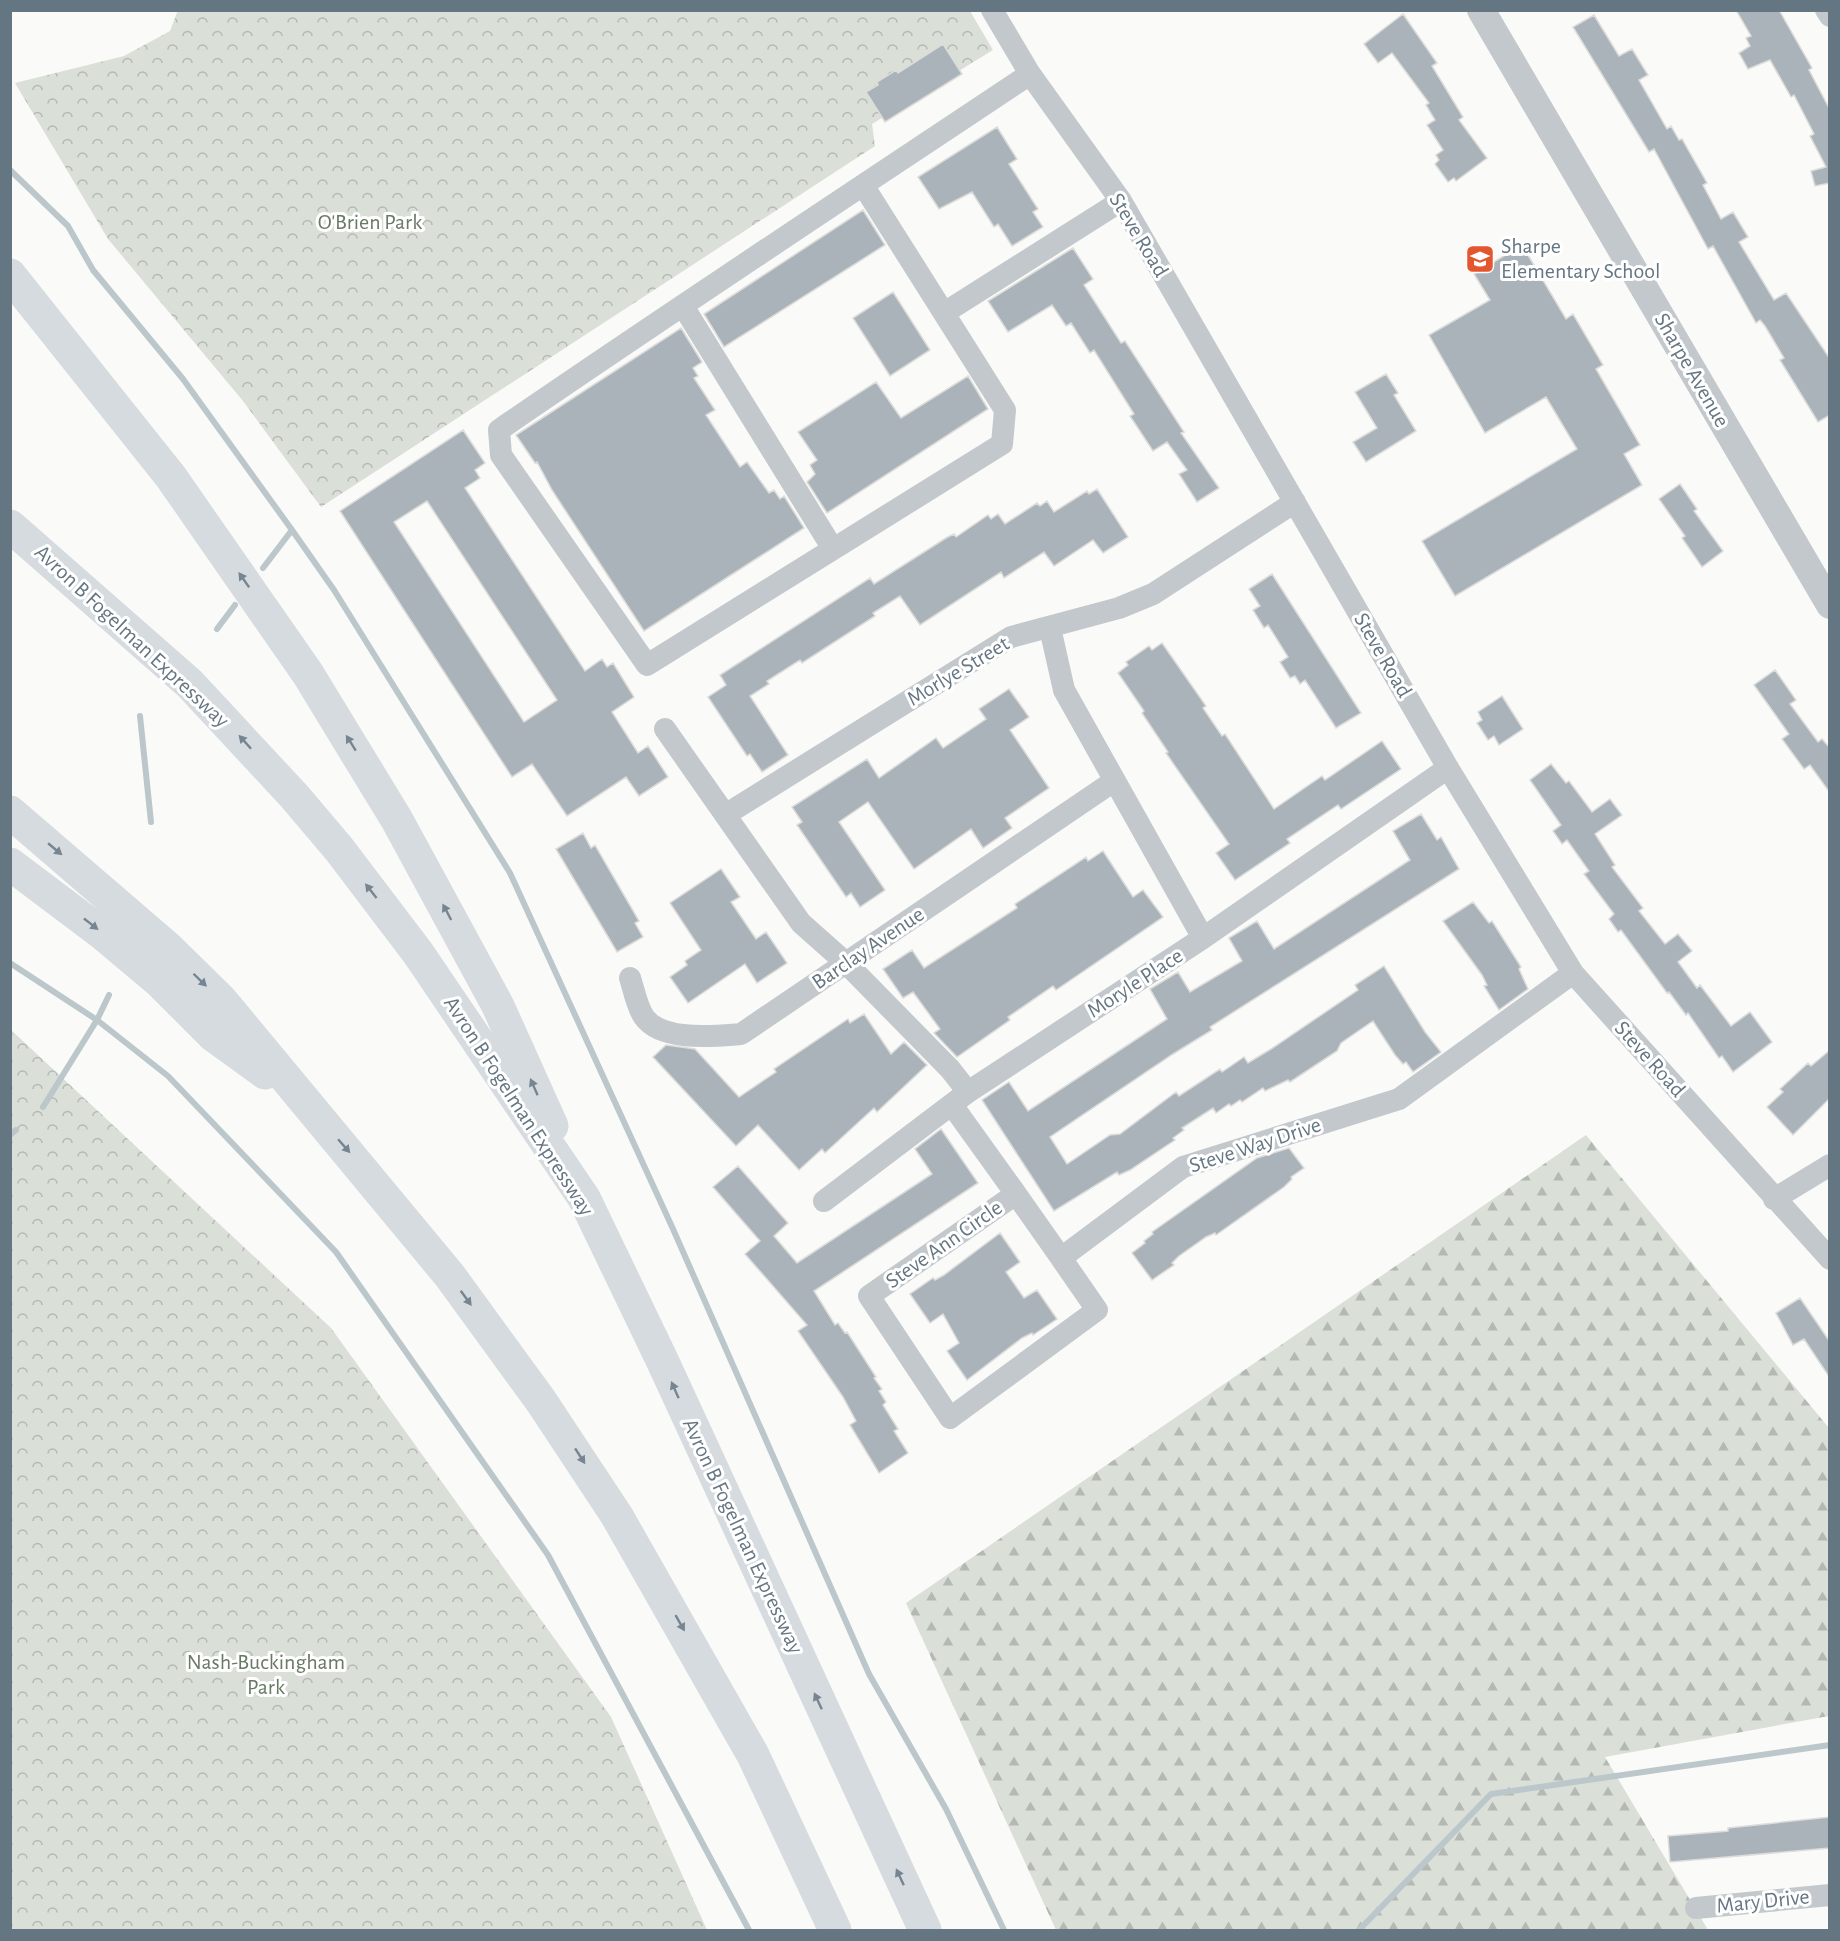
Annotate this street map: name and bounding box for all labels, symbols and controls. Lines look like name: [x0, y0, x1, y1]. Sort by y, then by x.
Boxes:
street label: Steve Road: [1105, 189, 1173, 281]
park label: O'Brien Park: [318, 211, 422, 233]
place label: Sharpe Elementary School: [1501, 235, 1661, 282]
school or university icon: Sharpe Elementary School: [1464, 243, 1496, 275]
street label: Sharpe Avenue: [1651, 309, 1733, 431]
street label: Avron B Fogelman Expressway: [31, 540, 234, 732]
one-way arrow: [238, 572, 250, 588]
street label: Steve Road: [1350, 609, 1416, 701]
street label: Morlye Street: [903, 632, 1013, 710]
one-way arrow: [239, 735, 252, 750]
one-way arrow: [345, 735, 356, 751]
one-way arrow: [47, 843, 63, 856]
one-way arrow: [366, 883, 378, 898]
street label: Barclay Avenue: [808, 903, 928, 993]
one-way arrow: [442, 904, 452, 921]
one-way arrow: [83, 917, 99, 930]
street label: Moryle Place: [1083, 944, 1187, 1022]
one-way arrow: [193, 972, 207, 986]
street label: Avron B Fogelman Expressway: [440, 992, 598, 1220]
street label: Steve Road: [1610, 1017, 1690, 1101]
one-way arrow: [529, 1078, 538, 1096]
street label: Steve Way Drive: [1186, 1113, 1324, 1177]
one-way arrow: [337, 1138, 350, 1153]
street label: Steve Ann Circle: [882, 1196, 1006, 1292]
one-way arrow: [460, 1290, 472, 1306]
one-way arrow: [671, 1381, 680, 1398]
street label: Avron B Fogelman Expressway: [679, 1415, 807, 1657]
one-way arrow: [574, 1448, 585, 1465]
one-way arrow: [675, 1615, 686, 1631]
park label: Nash-Buckingham Park: [187, 1651, 345, 1698]
one-way arrow: [813, 1691, 823, 1709]
one-way arrow: [896, 1869, 905, 1886]
street label: Mary Drive: [1715, 1885, 1811, 1917]

